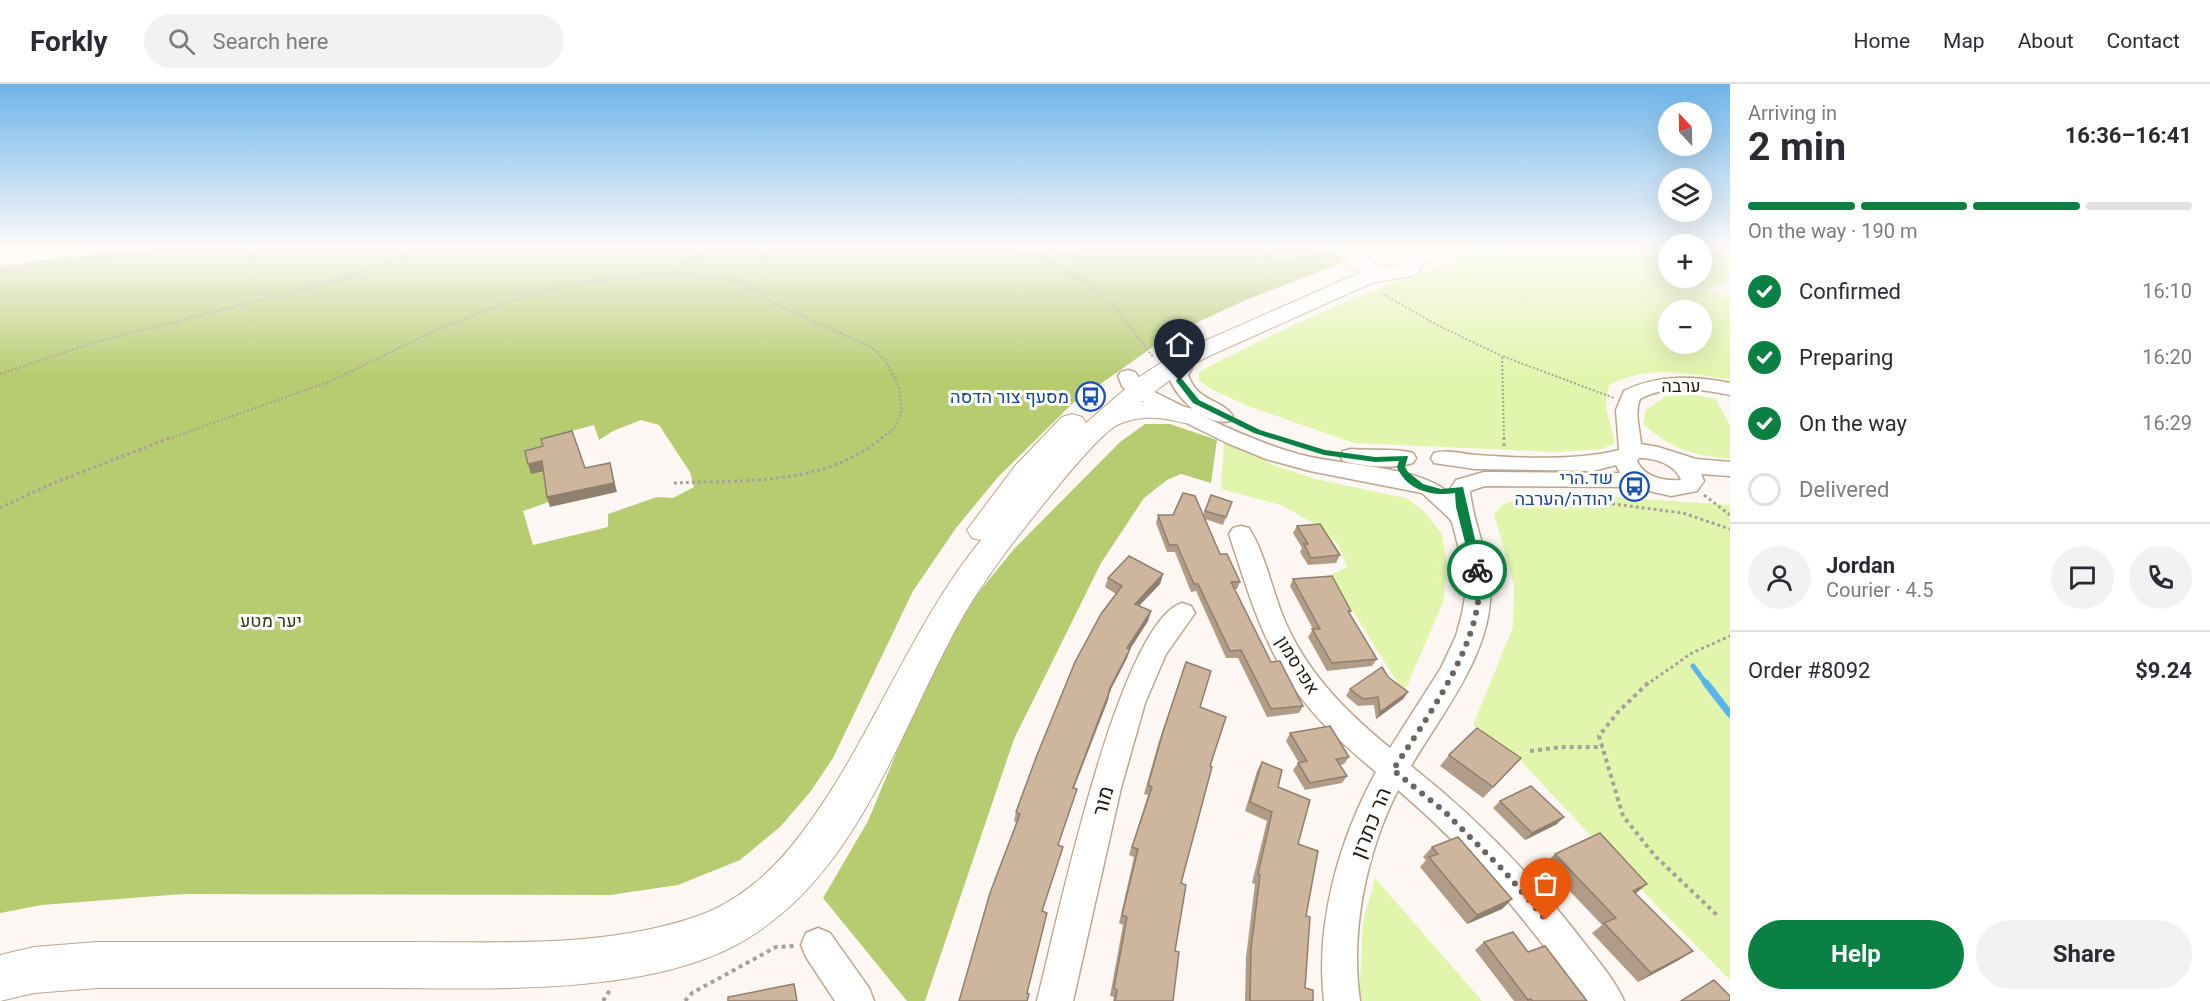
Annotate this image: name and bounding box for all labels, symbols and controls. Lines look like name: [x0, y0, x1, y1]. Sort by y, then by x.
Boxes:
search box: [144, 14, 564, 68]
text: Forkly: [30, 25, 108, 58]
icon: search: [165, 25, 198, 58]
text: Search here: [213, 29, 328, 54]
text: Home: [1854, 29, 1910, 53]
text: Map: [1943, 29, 1985, 53]
text: About: [2018, 29, 2074, 53]
text: Contact: [2107, 29, 2180, 53]
text: Arriving in: [1748, 101, 1837, 125]
north arrow: [1658, 102, 1712, 156]
map controls: [1658, 102, 1712, 354]
text: 16:36–16:41: [2065, 123, 2192, 148]
text: 2 min: [1748, 124, 1846, 170]
button: layers: [1658, 168, 1712, 222]
text: On the way · 190 m: [1748, 219, 1917, 243]
button: +: [1658, 234, 1712, 288]
icon: check: [1748, 275, 1781, 308]
text: Confirmed: [1799, 279, 1901, 304]
text: 16:10: [2142, 279, 2192, 303]
button: −: [1658, 300, 1712, 354]
pin: [1154, 319, 1205, 381]
icon: home: [1163, 328, 1196, 361]
icon: check: [1748, 341, 1781, 374]
text: Preparing: [1799, 345, 1893, 370]
text: 16:20: [2142, 345, 2192, 369]
street label: ערבה: [1661, 375, 1701, 396]
bus stop icon: מסעף צור הדסה: [1074, 380, 1106, 412]
place label: מסעף צור הדסה: [950, 386, 1069, 407]
icon: check: [1748, 407, 1781, 440]
text: On the way: [1799, 411, 1907, 436]
text: 16:29: [2142, 411, 2192, 435]
place label: שד.הרי יהודה/הערבה: [1514, 467, 1613, 509]
bus stop icon: שד.הרי יהודה/הערבה: [1618, 471, 1650, 503]
text: Delivered: [1799, 477, 1889, 502]
courier: [1447, 540, 1507, 600]
button: person: [1748, 546, 1811, 609]
button: chat: [2051, 546, 2114, 609]
button: phone: [2129, 546, 2192, 609]
text: Jordan: [1826, 553, 1895, 578]
icon: bike: [1461, 554, 1494, 587]
text: Courier · 4.5: [1826, 578, 1933, 602]
park label: יער מטע: [240, 610, 302, 631]
street label: אפרסמון: [1272, 632, 1324, 698]
text: Order #8092: [1748, 658, 1870, 683]
text: $9.24: [2135, 658, 2192, 683]
street label: מור: [1088, 783, 1118, 819]
street label: הר כתרון: [1346, 784, 1396, 862]
pin: [1520, 858, 1571, 920]
icon: bag: [1529, 867, 1562, 900]
button: Help: [1748, 920, 1964, 989]
button: Share: [1976, 920, 2192, 989]

